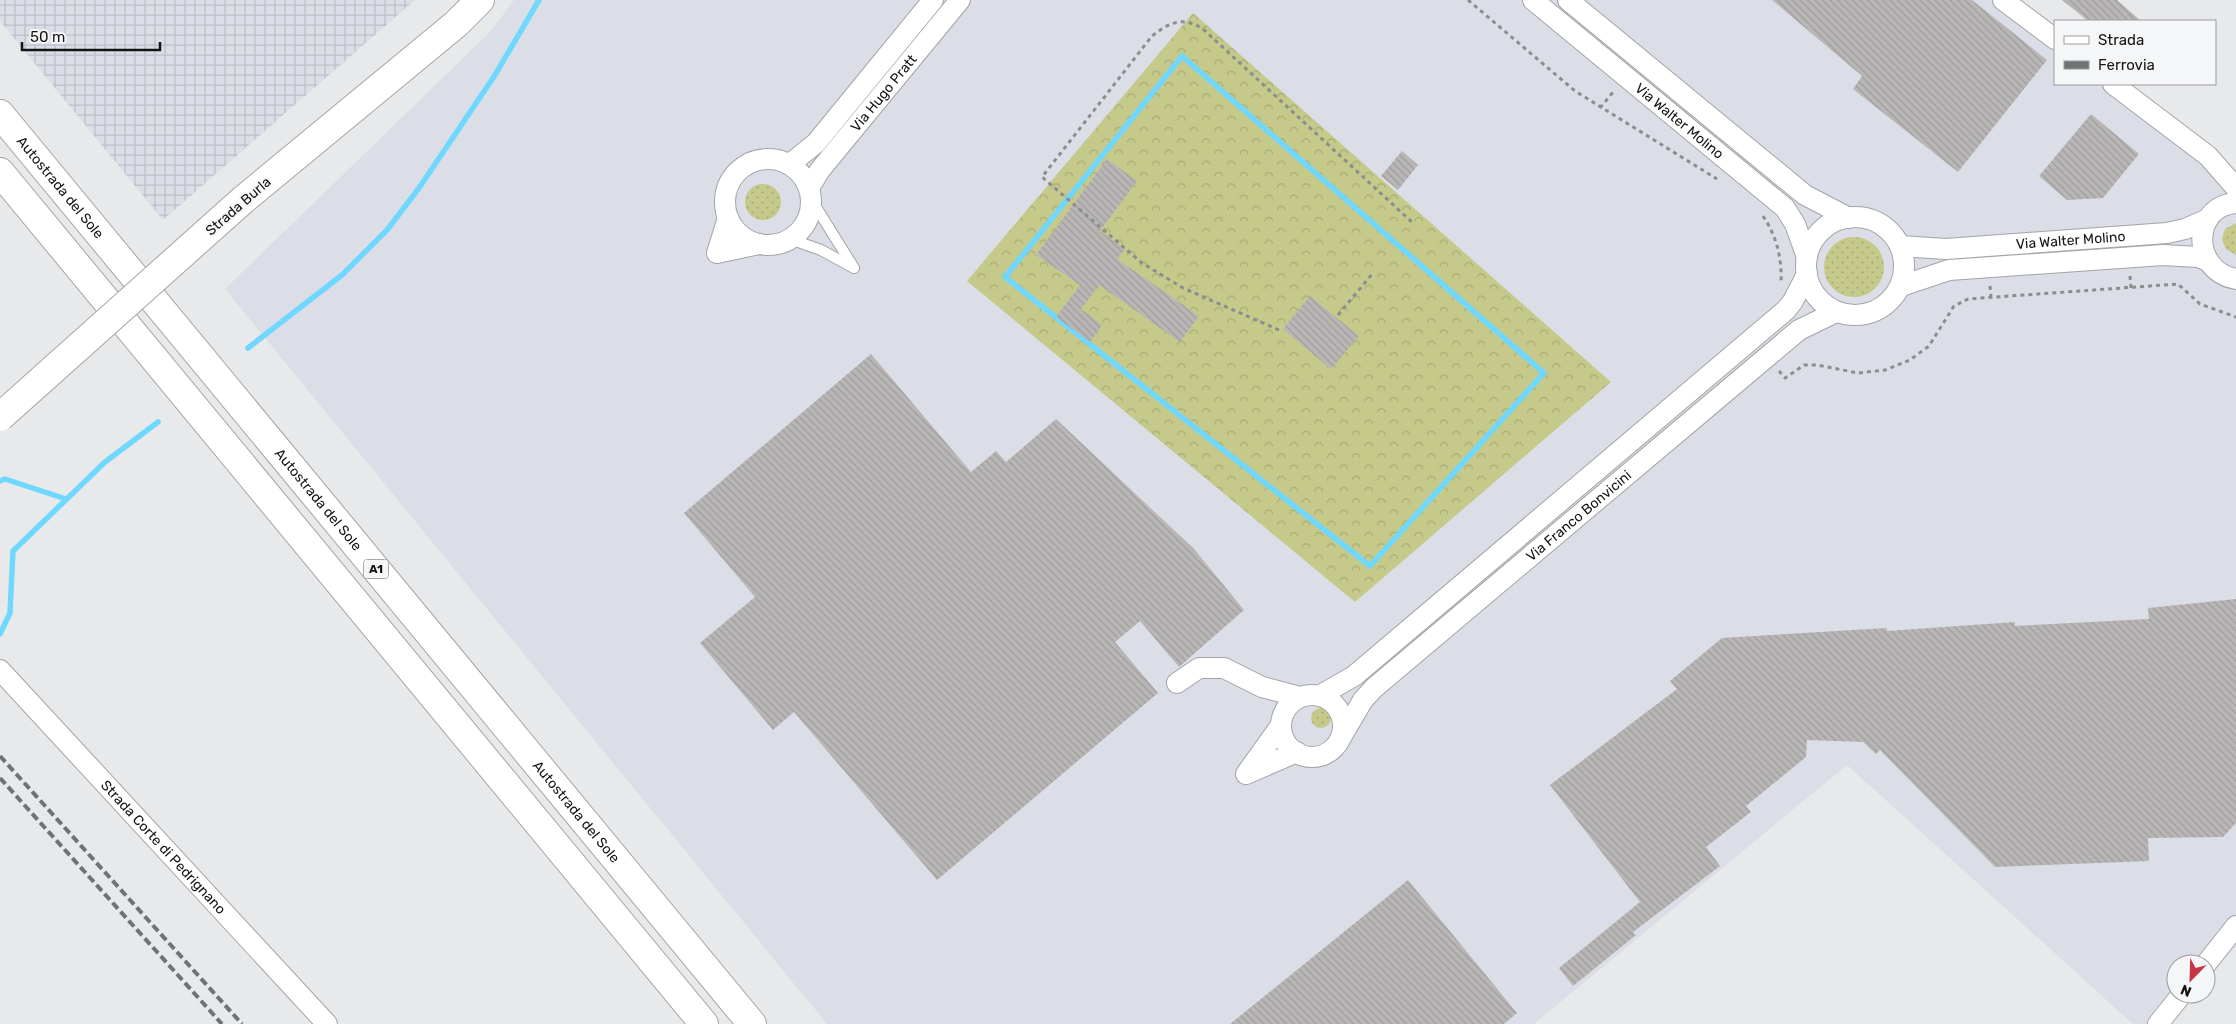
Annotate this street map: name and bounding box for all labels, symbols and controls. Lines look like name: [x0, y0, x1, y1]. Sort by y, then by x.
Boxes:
scale bar: [22, 20, 160, 52]
legend: [2054, 20, 2216, 85]
text: 50 m: [30, 28, 65, 46]
text: Strada: [2098, 31, 2144, 49]
street label: Via Hugo Pratt: [847, 51, 921, 135]
text: Ferrovia: [2098, 56, 2155, 74]
street label: Via Walter Molino: [1631, 80, 1727, 163]
street label: Autostrada del Sole: [13, 133, 107, 242]
street label: Strada Burla: [202, 173, 274, 239]
street label: Via Walter Molino: [2015, 228, 2126, 253]
street label: Autostrada del Sole: [271, 445, 365, 554]
street label: Via Franco Bonvicini: [1523, 467, 1635, 565]
road number: A1: [364, 560, 388, 578]
street label: Autostrada del Sole: [529, 757, 623, 867]
street label: Strada Corte di Pedrignano: [97, 777, 229, 918]
north arrow: [2166, 954, 2216, 1004]
text: N: [2178, 981, 2194, 1000]

